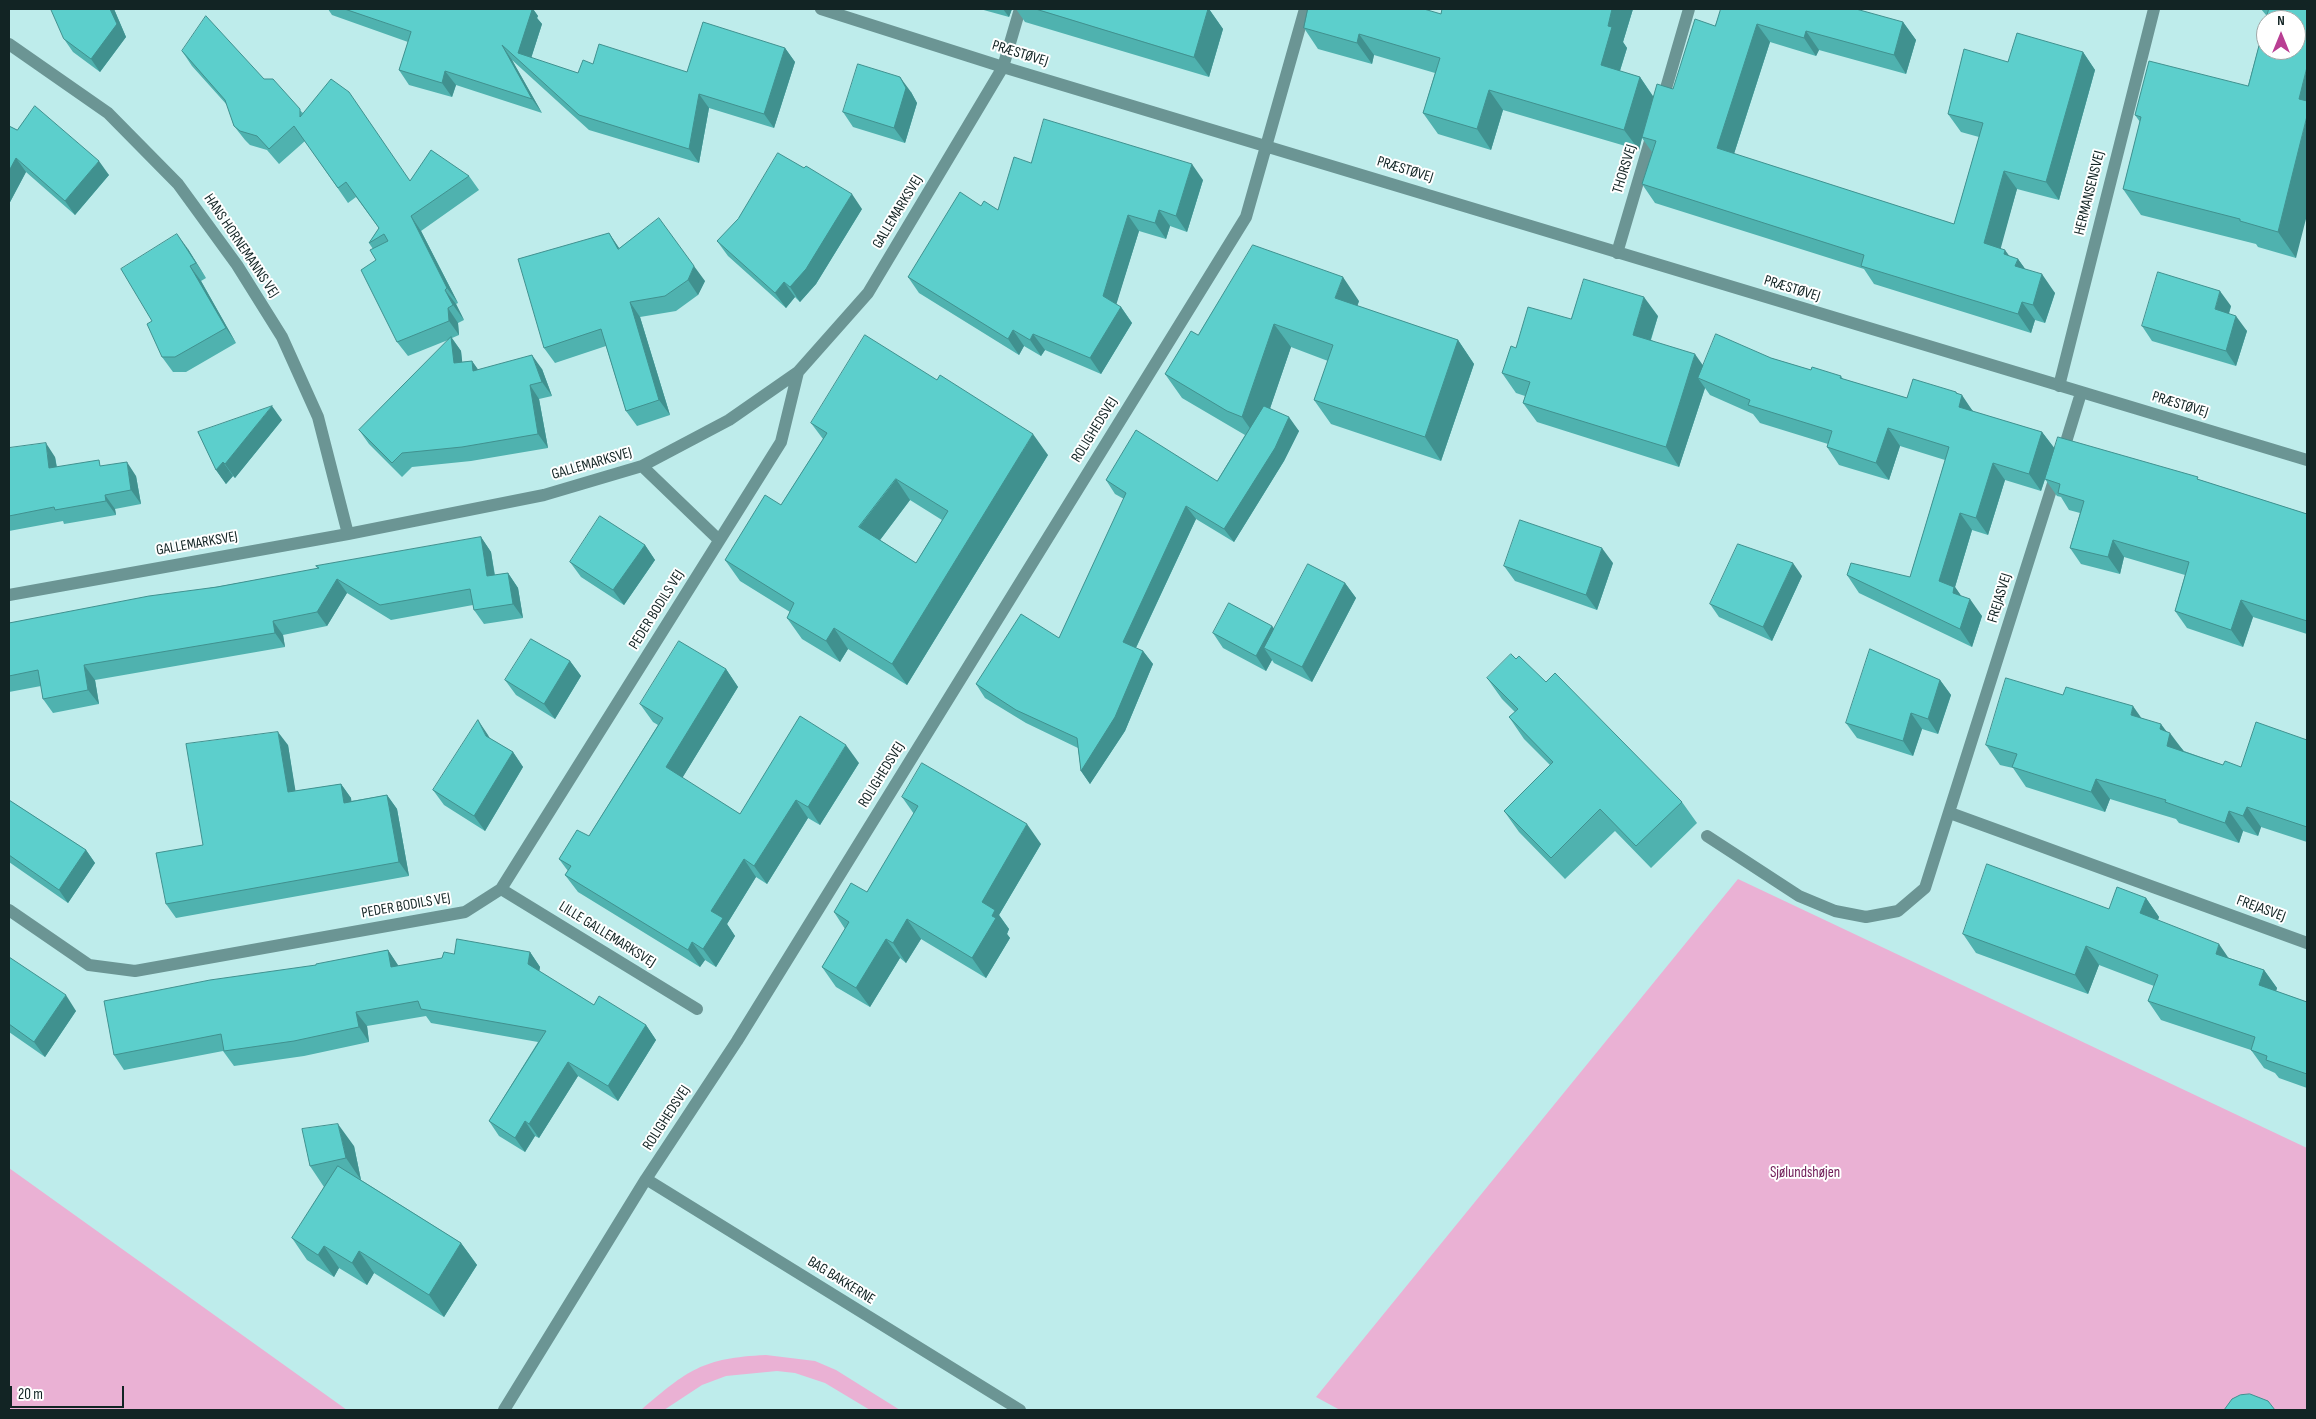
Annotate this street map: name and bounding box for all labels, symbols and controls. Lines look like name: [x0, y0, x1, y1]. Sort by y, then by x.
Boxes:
north arrow: [2256, 10, 2306, 60]
text: N: [2277, 12, 2285, 29]
street label: PRÆSTØVEJ: [990, 37, 1050, 71]
street label: THORSVEJ: [1609, 142, 1641, 196]
street label: HERMANSENSVEJ: [2071, 149, 2109, 237]
street label: PRÆSTØVEJ: [1375, 153, 1435, 187]
street label: GALLEMARKSVEJ: [869, 172, 927, 252]
street label: HANS HORNEMANNS VEJ: [200, 191, 282, 301]
street label: PRÆSTØVEJ: [1762, 272, 1822, 306]
street label: PRÆSTØVEJ: [2150, 388, 2210, 422]
street label: ROLIGHEDSVEJ: [1068, 394, 1122, 466]
street label: GALLEMARKSVEJ: [550, 444, 634, 484]
street label: GALLEMARKSVEJ: [155, 528, 239, 560]
street label: PEDER BODILS VEJ: [625, 567, 689, 653]
street label: FREJASVEJ: [1984, 571, 2016, 625]
street label: ROLIGHEDSVEJ: [855, 739, 909, 811]
street label: PEDER BODILS VEJ: [360, 889, 452, 923]
street label: FREJASVEJ: [2234, 892, 2288, 926]
street label: LILLE GALLEMARKSVEJ: [555, 898, 659, 972]
street label: ROLIGHEDSVEJ: [639, 1082, 695, 1154]
park label: Sjølundshøjen: [1770, 1164, 1840, 1182]
street label: BAG BAKKERNE: [804, 1253, 878, 1309]
scale bar: [12, 1376, 126, 1408]
text: 20 m: [18, 1385, 43, 1404]

